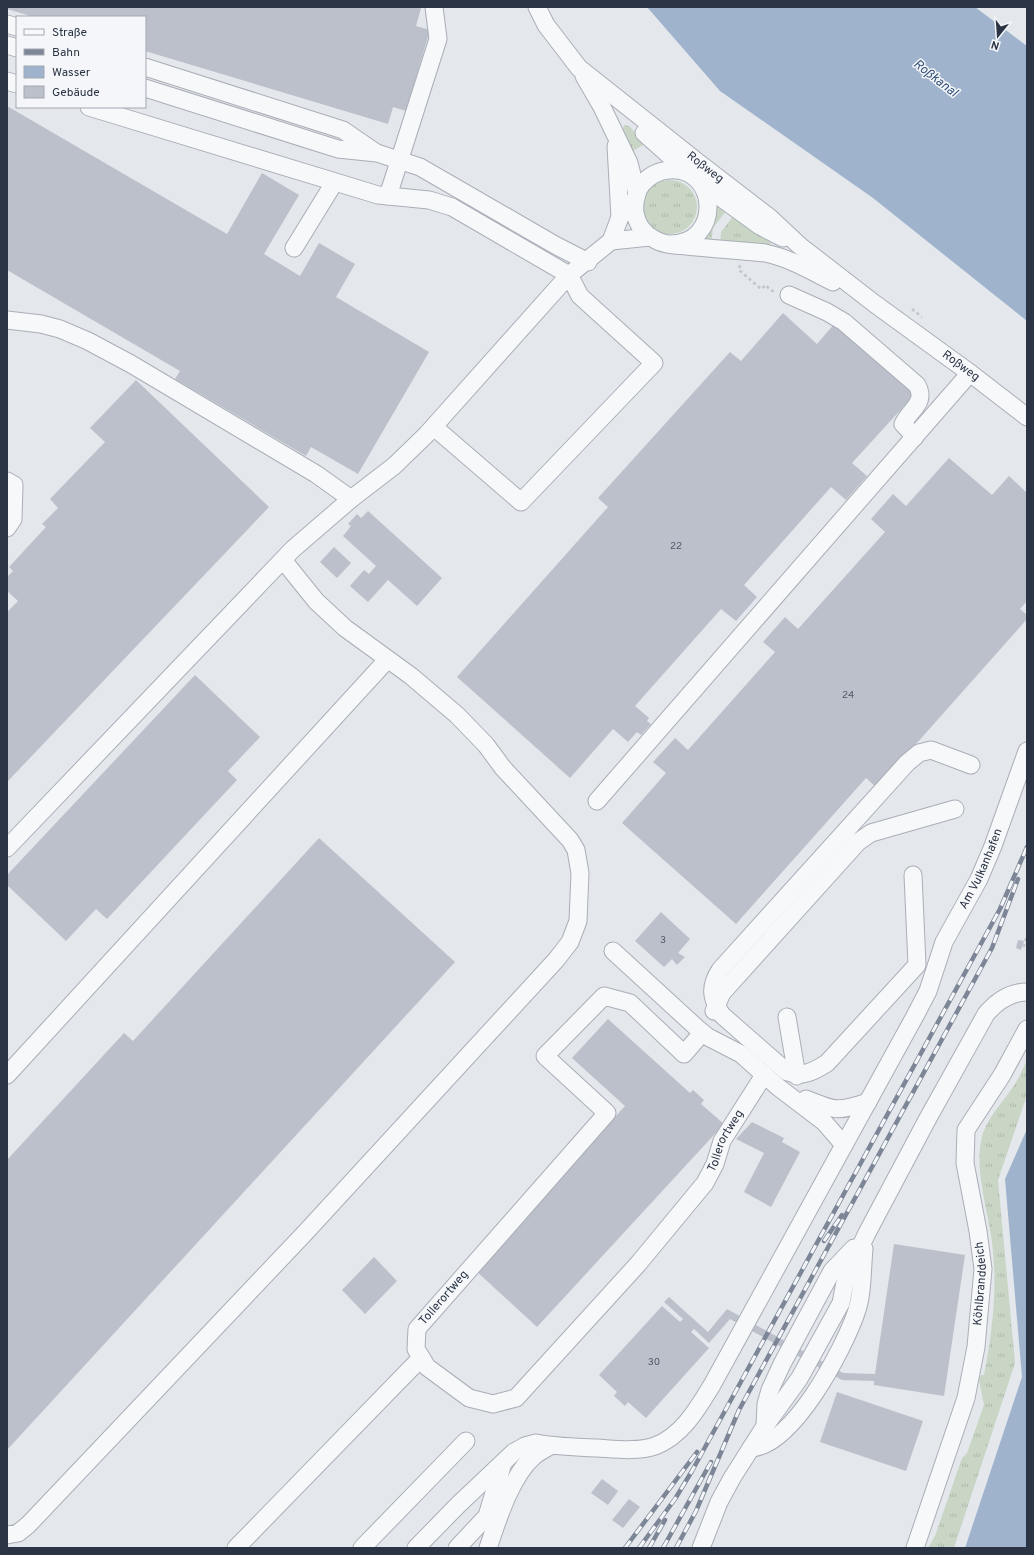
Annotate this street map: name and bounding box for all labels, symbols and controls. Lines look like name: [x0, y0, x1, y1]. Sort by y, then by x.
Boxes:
legend: [16, 16, 146, 108]
north arrow: [978, 16, 1018, 56]
text: Straße: [52, 25, 87, 41]
text: N: [990, 37, 1001, 52]
text: Bahn: [52, 45, 80, 61]
water label: Roßkanal: [910, 57, 961, 102]
text: Wasser: [52, 65, 91, 81]
text: Gebäude: [52, 85, 100, 101]
street label: Roßweg: [683, 148, 727, 187]
street label: Roßweg: [939, 347, 983, 385]
house number: 22: [670, 540, 682, 553]
house number: 24: [842, 689, 854, 702]
street label: Am Vulkanhafen: [956, 826, 1007, 912]
house number: 3: [660, 934, 666, 947]
street label: Tollerortweg: [704, 1107, 748, 1175]
street label: Köhlbranddeich: [970, 1241, 991, 1327]
street label: Tollerortweg: [416, 1267, 472, 1329]
house number: 30: [648, 1356, 660, 1369]

